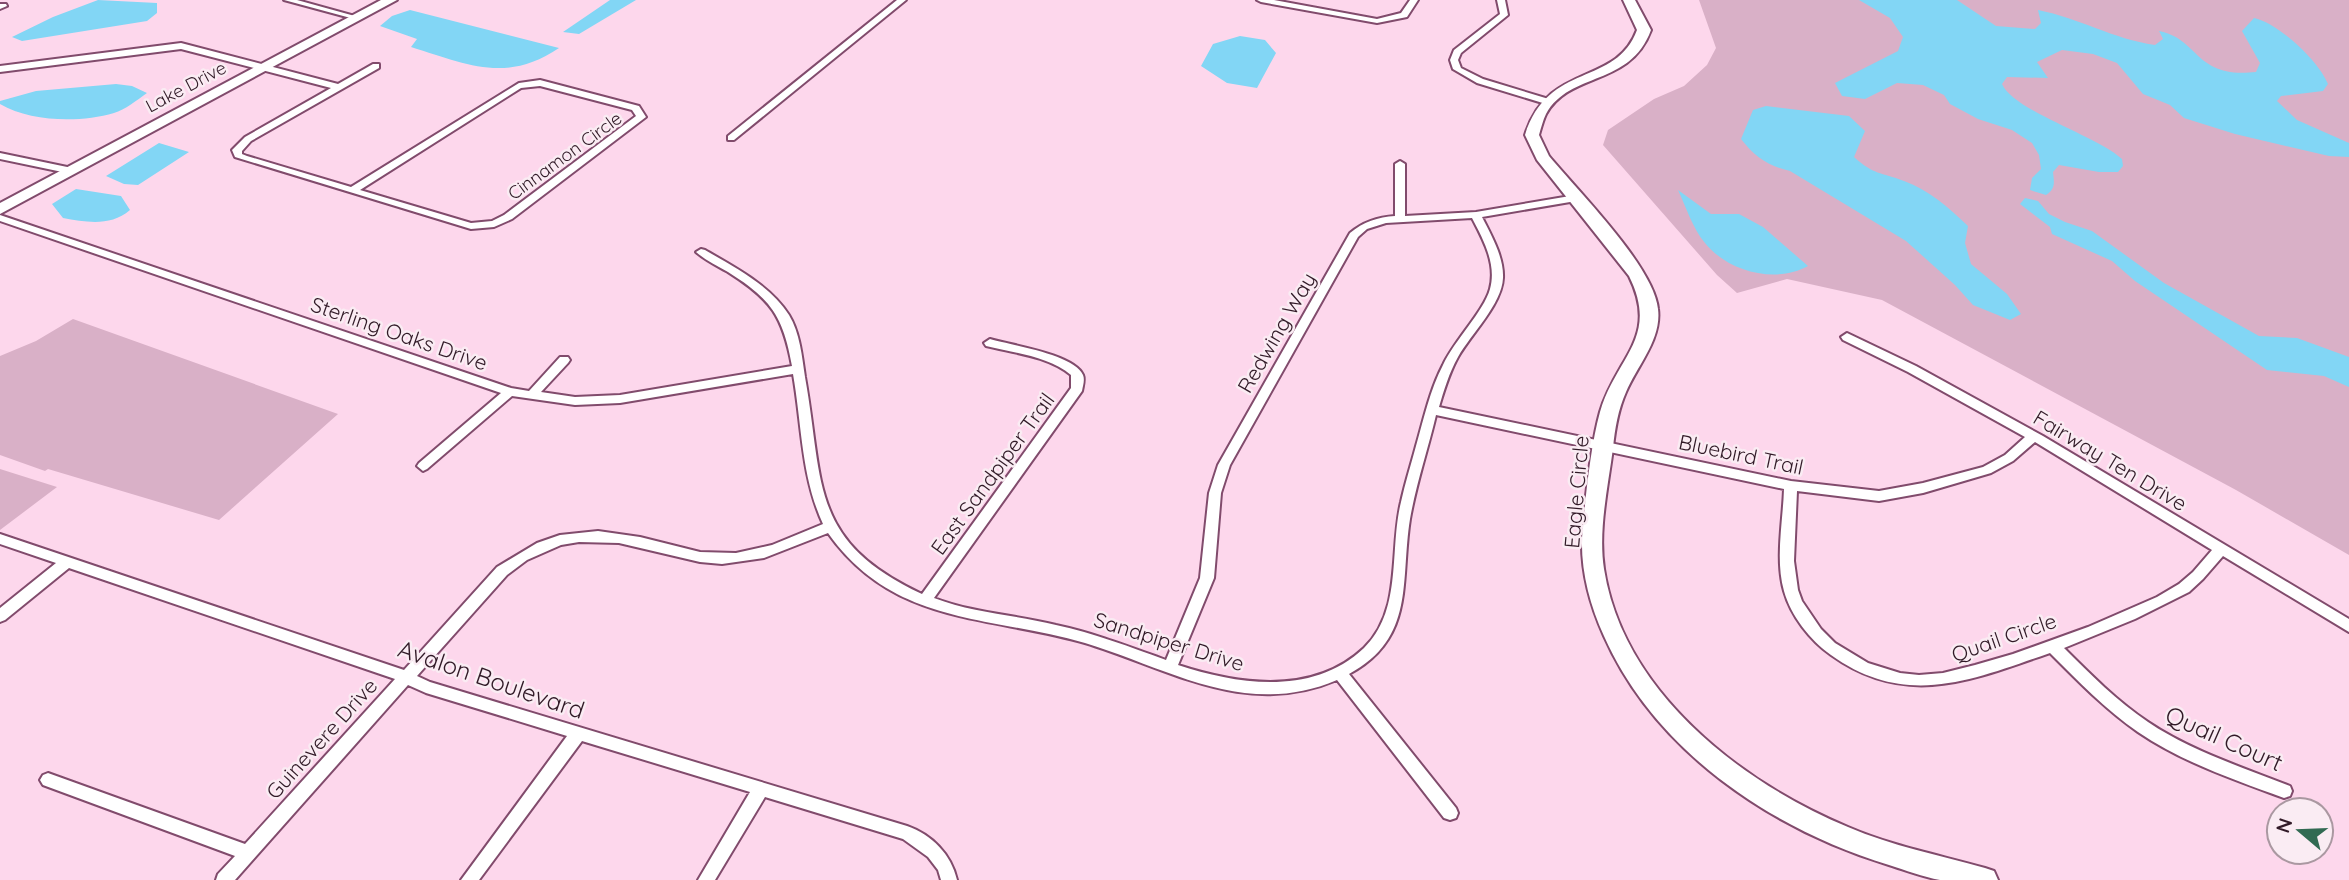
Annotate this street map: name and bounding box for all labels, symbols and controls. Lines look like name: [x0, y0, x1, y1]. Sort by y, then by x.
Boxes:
street label: Lake Drive: [141, 56, 230, 117]
street label: Cinnamon Circle: [503, 106, 626, 205]
street label: Redwing Way: [1231, 268, 1321, 397]
street label: Sterling Oaks Drive: [308, 291, 491, 375]
street label: East Sandpiper Trail: [925, 387, 1060, 559]
street label: Fairway Ten Drive: [2029, 404, 2192, 516]
street label: Bluebird Trail: [1677, 428, 1806, 480]
street label: Eagle Circle: [1558, 434, 1594, 549]
street label: Sandpiper Drive: [1091, 606, 1247, 676]
street label: Quail Circle: [1948, 607, 2060, 667]
street label: Avalon Boulevard: [394, 633, 588, 725]
street label: Guinevere Drive: [260, 673, 382, 804]
street label: Quail Court: [2161, 699, 2288, 777]
north arrow: [2265, 796, 2335, 866]
text: N: [2270, 815, 2298, 836]

